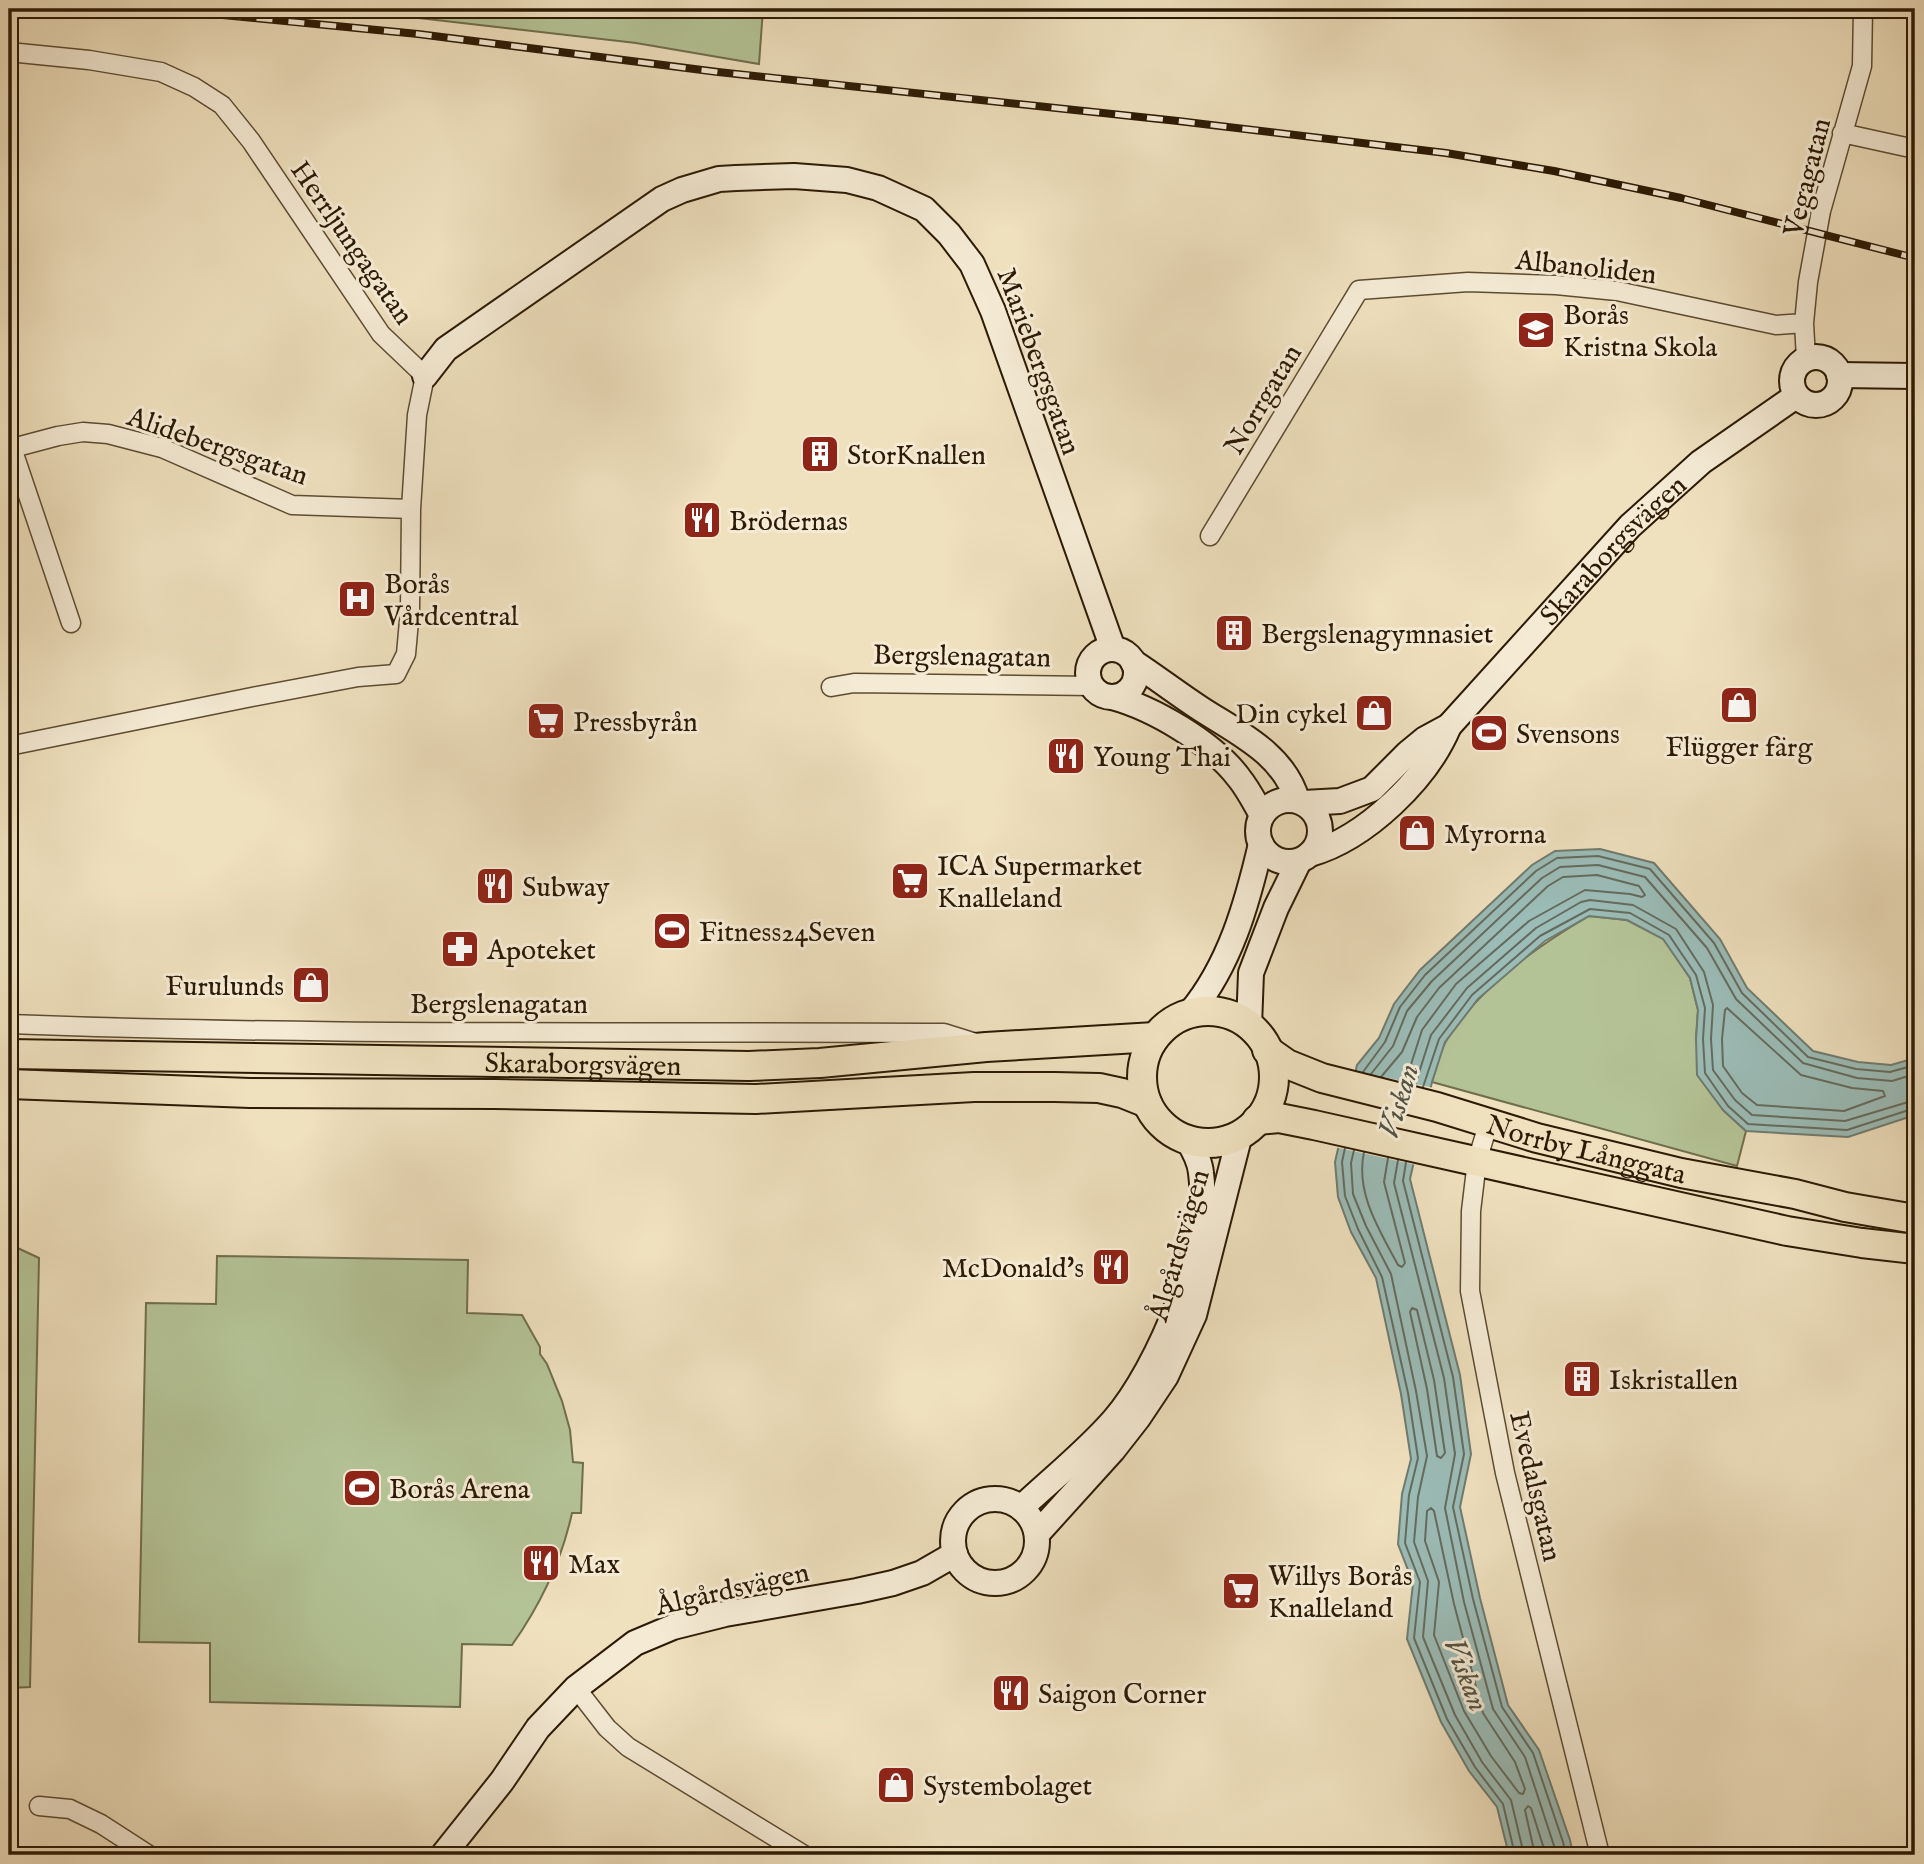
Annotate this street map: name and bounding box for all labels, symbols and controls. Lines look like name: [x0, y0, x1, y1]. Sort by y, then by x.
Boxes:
street label: Vegagatan: [1777, 115, 1840, 241]
street label: Herrljungagatan: [282, 155, 420, 332]
street label: Albanoliden: [1513, 244, 1658, 293]
street label: Mariebergsgatan: [988, 264, 1088, 460]
place label: Borås Kristna Skola: [1563, 299, 1718, 366]
school or university icon: Borås Kristna Skola: [1515, 309, 1557, 351]
street label: Norrgatan: [1217, 339, 1311, 462]
street label: Alidebergsgatan: [121, 400, 312, 495]
building icon: StorKnallen: [799, 433, 841, 475]
place label: StorKnallen: [847, 439, 986, 474]
street label: Skaraborgsvägen: [1533, 469, 1695, 634]
restaurant icon: Brödernas: [681, 499, 723, 541]
place label: Brödernas: [729, 505, 848, 540]
place label: Borås Vårdcentral: [383, 568, 519, 635]
hospital icon: Borås Vårdcentral: [336, 578, 378, 620]
building icon: Bergslenagymnasiet: [1213, 612, 1255, 654]
place label: Bergslenagymnasiet: [1261, 618, 1494, 653]
street label: Bergslenagatan: [873, 638, 1051, 677]
shop icon: Flügger färg: [1718, 684, 1760, 726]
shop icon: Din cykel: [1353, 692, 1395, 734]
place label: Din cykel: [1235, 698, 1347, 733]
supermarket icon: Pressbyrån: [525, 700, 567, 742]
place label: Pressbyrån: [573, 706, 698, 741]
sports icon: Svensons: [1468, 712, 1510, 754]
place label: Svensons: [1516, 718, 1620, 753]
place label: Flügger färg: [1665, 731, 1813, 766]
restaurant icon: Young Thai: [1045, 735, 1087, 777]
place label: Young Thai: [1093, 741, 1231, 776]
shop icon: Myrorna: [1396, 812, 1438, 854]
place label: Myrorna: [1444, 818, 1547, 853]
place label: ICA Supermarket Knalleland: [937, 850, 1142, 917]
supermarket icon: ICA Supermarket Knalleland: [889, 860, 931, 902]
restaurant icon: Subway: [474, 865, 516, 907]
place label: Subway: [522, 871, 610, 906]
sports icon: Fitness24Seven: [651, 910, 693, 952]
place label: Fitness24Seven: [699, 916, 875, 951]
pharmacy icon: Apoteket: [439, 928, 481, 970]
place label: Apoteket: [486, 934, 596, 969]
shop icon: Furulunds: [290, 964, 332, 1006]
place label: Furulunds: [165, 970, 284, 1005]
street label: Bergslenagatan: [410, 988, 588, 1023]
street label: Skaraborgsvägen: [484, 1047, 682, 1085]
water label: Viskan: [1371, 1060, 1429, 1143]
street label: Norrby Långgata: [1482, 1108, 1690, 1194]
street label: Ålgårdsvägen: [1141, 1165, 1219, 1327]
restaurant icon: McDonald's: [1090, 1246, 1132, 1288]
place label: McDonald's: [942, 1252, 1084, 1287]
building icon: Iskristallen: [1561, 1358, 1603, 1400]
place label: Iskristallen: [1609, 1364, 1738, 1399]
street label: Evedalsgatan: [1500, 1408, 1569, 1565]
sports icon: Borås Arena: [341, 1467, 383, 1509]
place label: Borås Arena: [389, 1473, 531, 1508]
restaurant icon: Max: [520, 1542, 562, 1584]
place label: Max: [568, 1548, 620, 1583]
street label: Ålgårdsvägen: [651, 1555, 813, 1625]
place label: Willys Borås Knalleland: [1268, 1560, 1413, 1627]
supermarket icon: Willys Borås Knalleland: [1220, 1570, 1262, 1612]
water label: Viskan: [1434, 1632, 1496, 1717]
restaurant icon: Saigon Corner: [990, 1672, 1032, 1714]
place label: Saigon Corner: [1038, 1678, 1206, 1713]
shop icon: Systembolaget: [875, 1764, 917, 1806]
place label: Systembolaget: [923, 1770, 1092, 1805]

